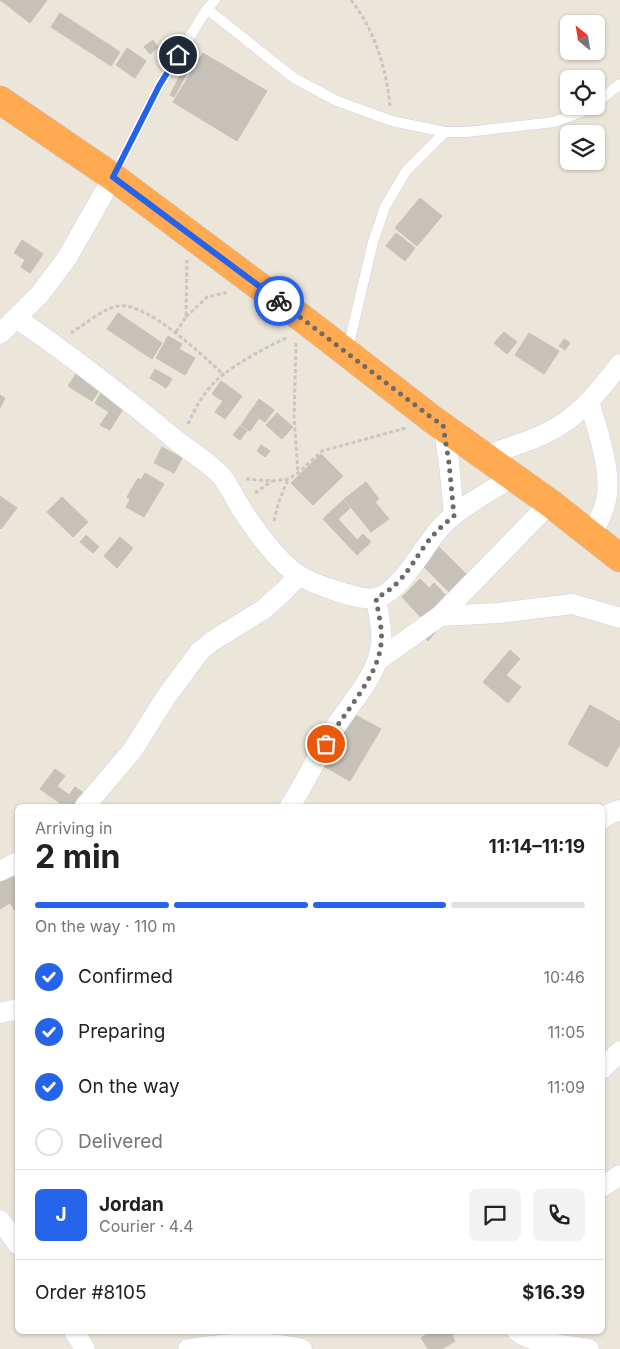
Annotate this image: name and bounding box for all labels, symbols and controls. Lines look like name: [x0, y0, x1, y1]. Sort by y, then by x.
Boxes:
north arrow: [560, 15, 605, 60]
map controls: [560, 15, 605, 170]
pin: [157, 34, 199, 76]
icon: home: [164, 41, 192, 69]
button: locate: [560, 70, 605, 115]
button: layers: [560, 125, 605, 170]
courier: [254, 276, 304, 326]
icon: bike: [265, 287, 293, 315]
pin: [305, 723, 347, 765]
icon: bag: [312, 730, 340, 758]
text: Arriving in: [35, 818, 112, 838]
text: 11:14–11:19: [488, 835, 585, 858]
text: 2 min: [35, 837, 121, 876]
text: On the way · 110 m: [35, 916, 176, 936]
icon: check: [35, 963, 63, 991]
text: Confirmed: [78, 965, 173, 988]
text: 10:46: [544, 967, 585, 987]
icon: check: [35, 1018, 63, 1046]
text: Preparing: [78, 1020, 165, 1043]
text: 11:05: [548, 1022, 585, 1042]
icon: check: [35, 1073, 63, 1101]
text: On the way: [78, 1075, 180, 1098]
text: 11:09: [547, 1077, 585, 1097]
text: Delivered: [78, 1130, 163, 1153]
button: chat: [469, 1189, 521, 1241]
button: phone: [533, 1189, 585, 1241]
text: Jordan: [99, 1193, 164, 1216]
text: J: [55, 1203, 67, 1226]
text: Courier · 4.4: [99, 1216, 194, 1236]
text: Order #8105: [35, 1281, 147, 1304]
text: $16.39: [522, 1281, 585, 1304]

